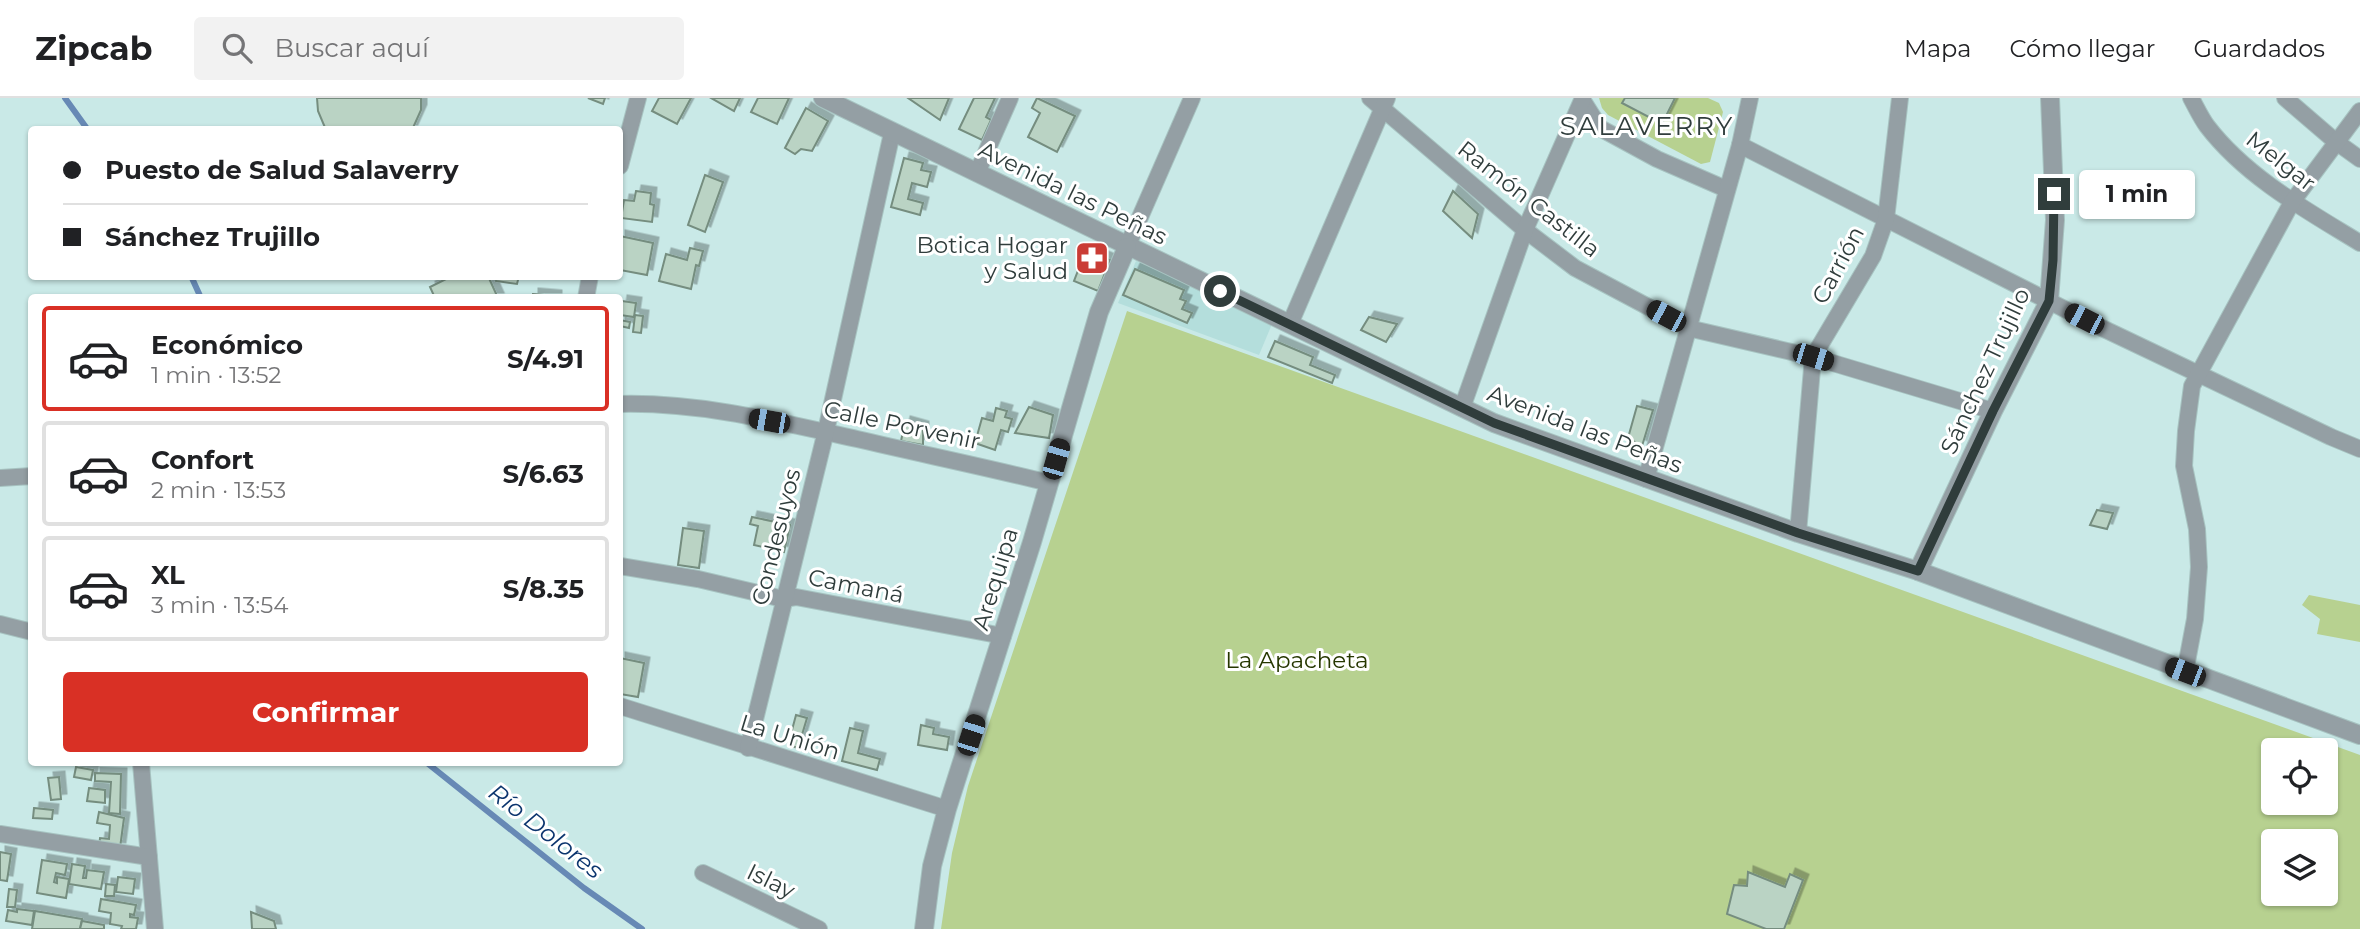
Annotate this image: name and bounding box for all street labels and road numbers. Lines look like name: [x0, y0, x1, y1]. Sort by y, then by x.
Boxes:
street label: Melgar: [2241, 125, 2321, 197]
street label: Avenida las Peñas: [974, 135, 1172, 251]
street label: Ramón Castilla: [1452, 135, 1606, 263]
street label: Carrión: [1806, 221, 1870, 309]
street label: Sánchez Trujillo: [1934, 284, 2036, 458]
street label: Avenida las Peñas: [1484, 379, 1686, 479]
street label: Calle Porvenir: [821, 395, 983, 455]
street label: Condesuyos: [746, 466, 806, 608]
street label: Arequipa: [966, 524, 1024, 634]
street label: Camaná: [806, 563, 906, 609]
street label: La Unión: [737, 709, 843, 765]
street label: Islay: [742, 857, 800, 905]

